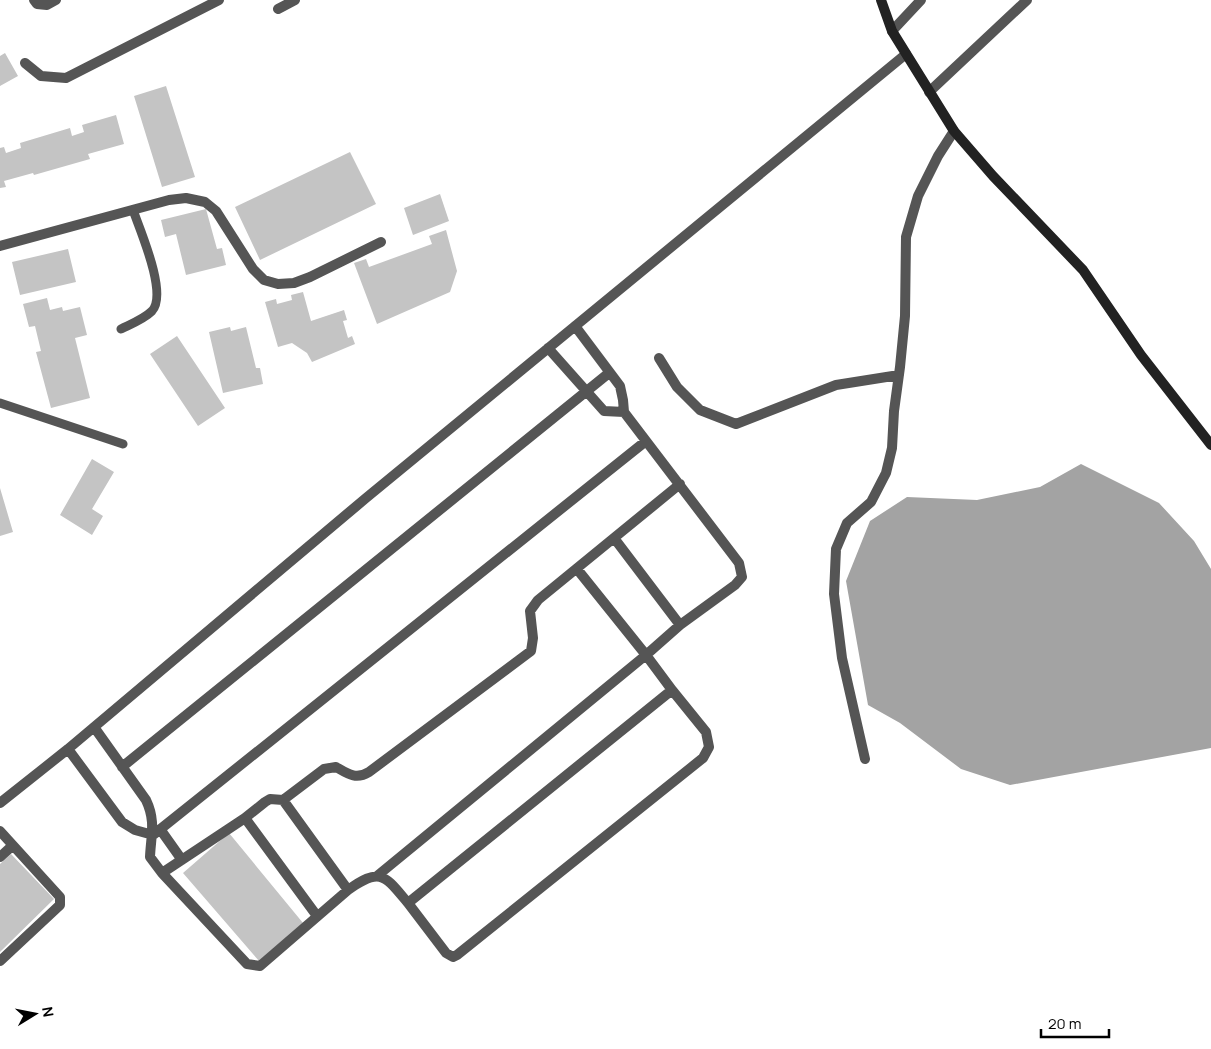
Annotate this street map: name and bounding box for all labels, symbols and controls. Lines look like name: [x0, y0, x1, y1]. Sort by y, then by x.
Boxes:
north arrow: [10, 989, 60, 1039]
text: N: [38, 1005, 59, 1018]
scale bar: [1041, 1006, 1108, 1038]
text: 20 m: [1048, 1013, 1081, 1034]

